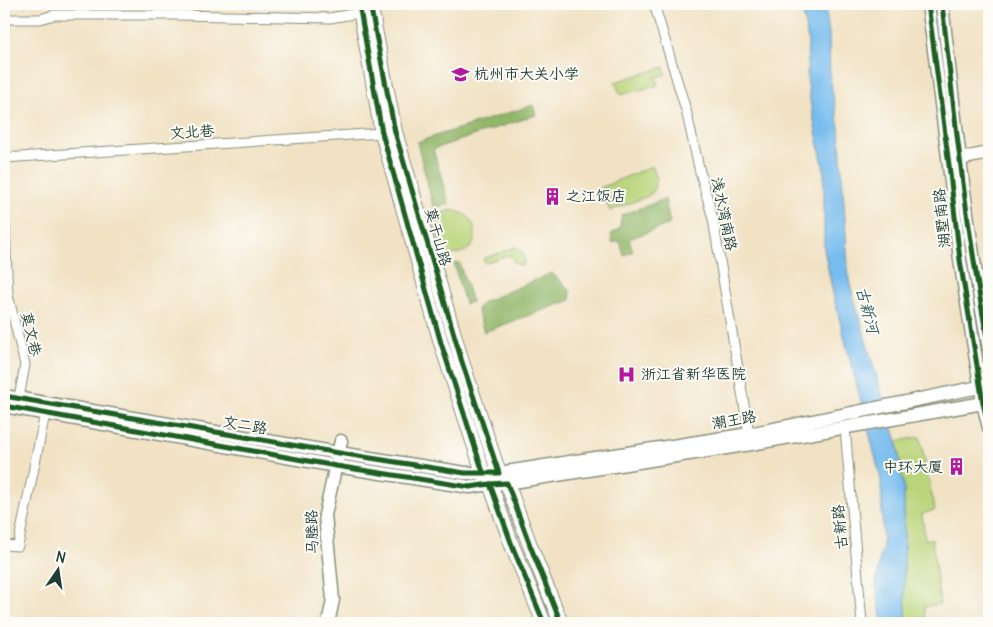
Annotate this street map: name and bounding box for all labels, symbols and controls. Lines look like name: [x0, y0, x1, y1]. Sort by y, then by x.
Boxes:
school or university icon: 杭州市大关小学: [450, 64, 470, 84]
place label: 杭州市大关小学: [474, 64, 579, 83]
street label: 文北巷: [169, 120, 215, 143]
street label: 浅水湾南路: [707, 175, 742, 253]
building icon: 之江饭店: [542, 186, 562, 206]
place label: 之江饭店: [566, 186, 626, 205]
street label: 湖墅南路: [929, 187, 954, 249]
street label: 莫干山路: [421, 205, 456, 268]
water label: 古新河: [852, 284, 885, 339]
street label: 莫文巷: [17, 310, 46, 358]
hospital icon: 浙江省新华医院: [617, 364, 637, 384]
place label: 浙江省新华医院: [641, 364, 746, 383]
street label: 潮王路: [710, 406, 758, 433]
street label: 文二路: [221, 411, 269, 438]
place label: 中环大厦: [883, 457, 943, 476]
building icon: 中环大厦: [947, 457, 967, 477]
street label: 古新路: [828, 504, 851, 550]
street label: 马塍路: [302, 509, 321, 555]
north arrow: [32, 544, 82, 594]
text: N: [54, 547, 68, 567]

